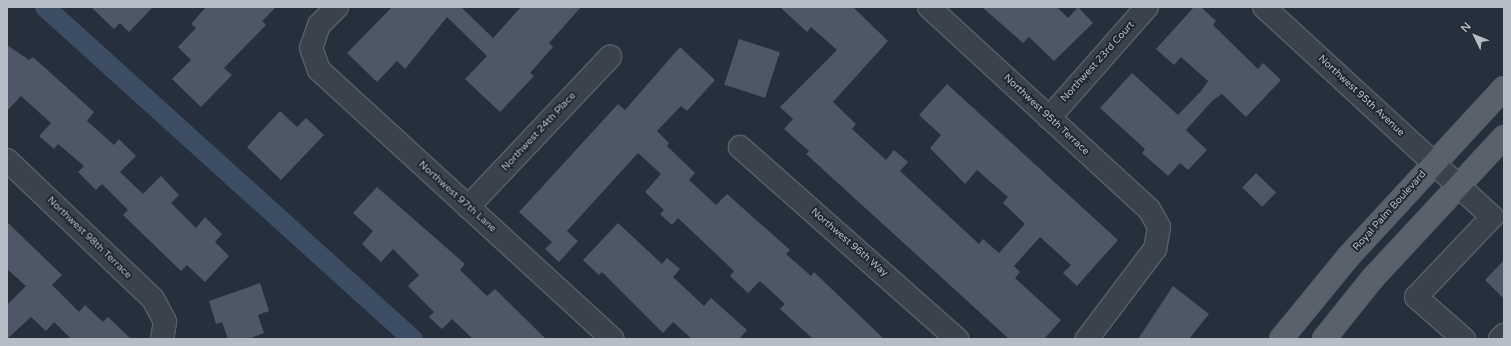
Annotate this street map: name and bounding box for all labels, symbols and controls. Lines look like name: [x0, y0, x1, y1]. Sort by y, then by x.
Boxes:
north arrow: [1455, 16, 1495, 56]
street label: Northwest 23rd Court: [1059, 19, 1137, 105]
text: N: [1458, 20, 1474, 35]
street label: Northwest 95th Avenue: [1316, 53, 1406, 139]
street label: Northwest 95th Terrace: [1001, 72, 1091, 158]
street label: Northwest 24th Place: [499, 90, 579, 174]
street label: Northwest 97th Lane: [416, 159, 498, 235]
street label: Royal Palm Boulevard: [1351, 169, 1429, 253]
street label: Northwest 98th Terrace: [44, 195, 134, 281]
street label: Northwest 96th Way: [808, 206, 890, 280]

